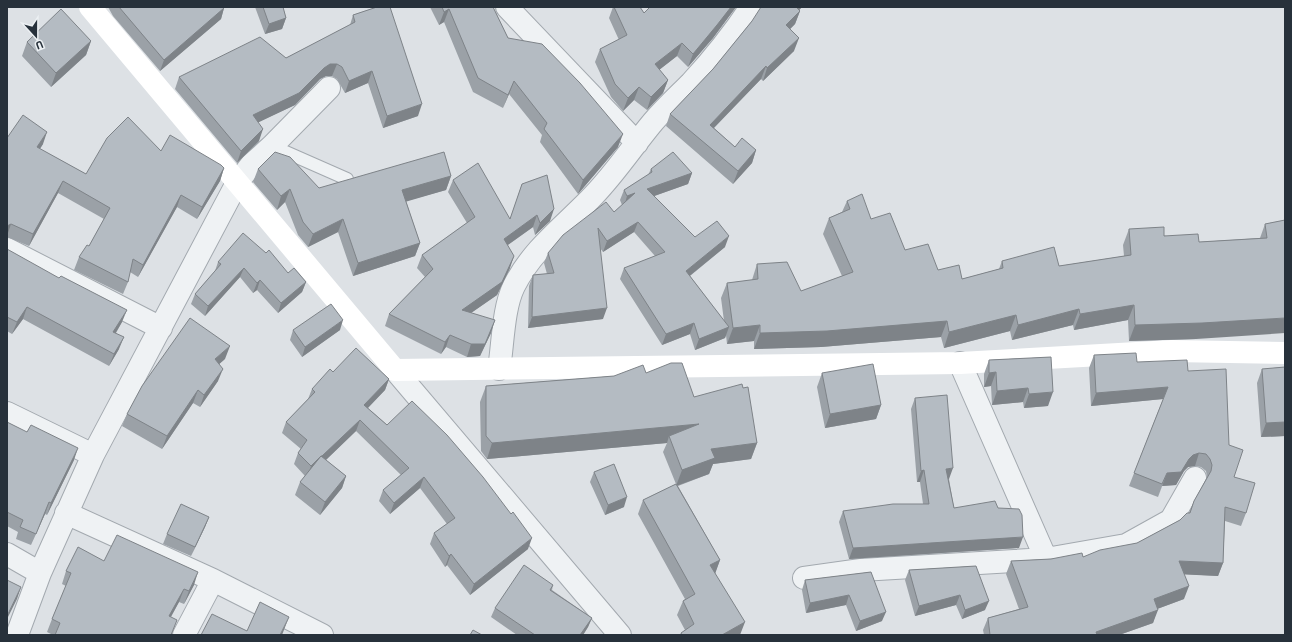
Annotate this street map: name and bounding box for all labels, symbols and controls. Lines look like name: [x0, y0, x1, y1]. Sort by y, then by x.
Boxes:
north arrow: [16, 16, 56, 56]
text: U: [33, 37, 46, 54]

